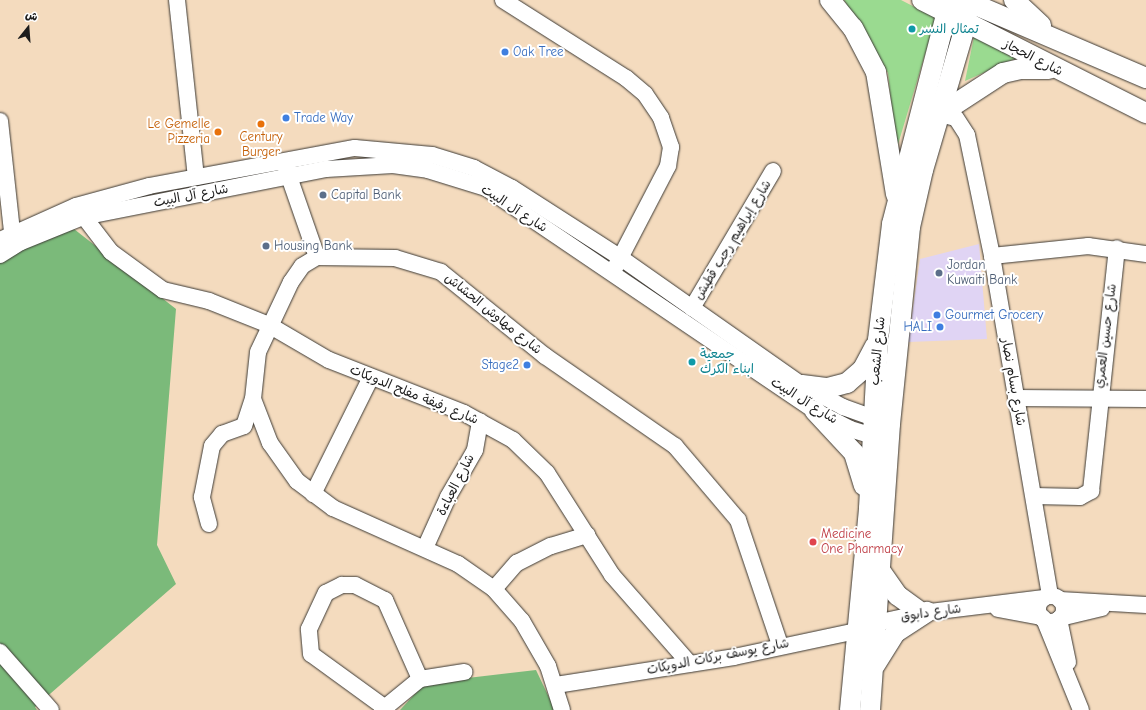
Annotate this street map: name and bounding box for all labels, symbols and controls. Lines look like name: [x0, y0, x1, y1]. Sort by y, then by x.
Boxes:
north arrow: [8, 8, 48, 48]
text: ش: [24, 8, 39, 24]
place label: تمثال النسر: [920, 21, 979, 37]
marker: تمثال النسر: [907, 24, 917, 34]
street label: شارع الحجاز: [1001, 36, 1065, 80]
place label: Oak Tree: [513, 44, 563, 60]
marker: Oak Tree: [500, 47, 510, 57]
place label: Trade Way: [294, 110, 353, 126]
marker: Trade Way: [281, 113, 291, 123]
place label: Le Gemelle Pizzeria: [148, 117, 210, 148]
marker: Century Burger: [256, 119, 266, 129]
marker: Le Gemelle Pizzeria: [213, 127, 223, 137]
place label: Century Burger: [239, 130, 283, 161]
street label: شارع إبراهيم رجب قطيش: [691, 177, 775, 303]
street label: شارع آل البيت: [152, 181, 230, 211]
street label: شارع آل البيت: [478, 182, 550, 236]
place label: Capital Bank: [331, 187, 401, 203]
marker: Capital Bank: [318, 190, 328, 200]
place label: Housing Bank: [274, 238, 352, 254]
marker: Housing Bank: [261, 241, 271, 251]
place label: Jordan Kuwaiti Bank: [947, 258, 1017, 289]
marker: Jordan Kuwaiti Bank: [934, 268, 944, 278]
street label: شارع مهاوش الحشاش: [441, 270, 545, 358]
street label: شارع حسين العمري: [1092, 283, 1120, 389]
place label: Gourmet Grocery: [945, 307, 1043, 323]
marker: Gourmet Grocery: [932, 310, 942, 320]
street label: شارع الشعب: [867, 316, 889, 386]
place label: HALI: [903, 319, 932, 335]
marker: HALI: [935, 322, 945, 332]
street label: شارع بسام نصار: [998, 337, 1028, 427]
place label: جمعية ابناء الكرك: [700, 347, 754, 378]
place label: Stage2: [482, 357, 519, 373]
marker: جمعية ابناء الكرك: [687, 357, 697, 367]
marker: Stage2: [522, 360, 532, 370]
street label: شارع رفيفة مفلح الدويكات: [347, 362, 481, 428]
street label: شارع آل البيت: [768, 374, 840, 428]
street label: شارع العباءة: [434, 452, 478, 518]
place label: Medicine One Pharmacy: [821, 527, 903, 558]
marker: Medicine One Pharmacy: [808, 537, 818, 547]
street label: شارع دابوق: [900, 601, 962, 625]
street label: شارع يوسف بركات الدويكات: [646, 636, 790, 678]

